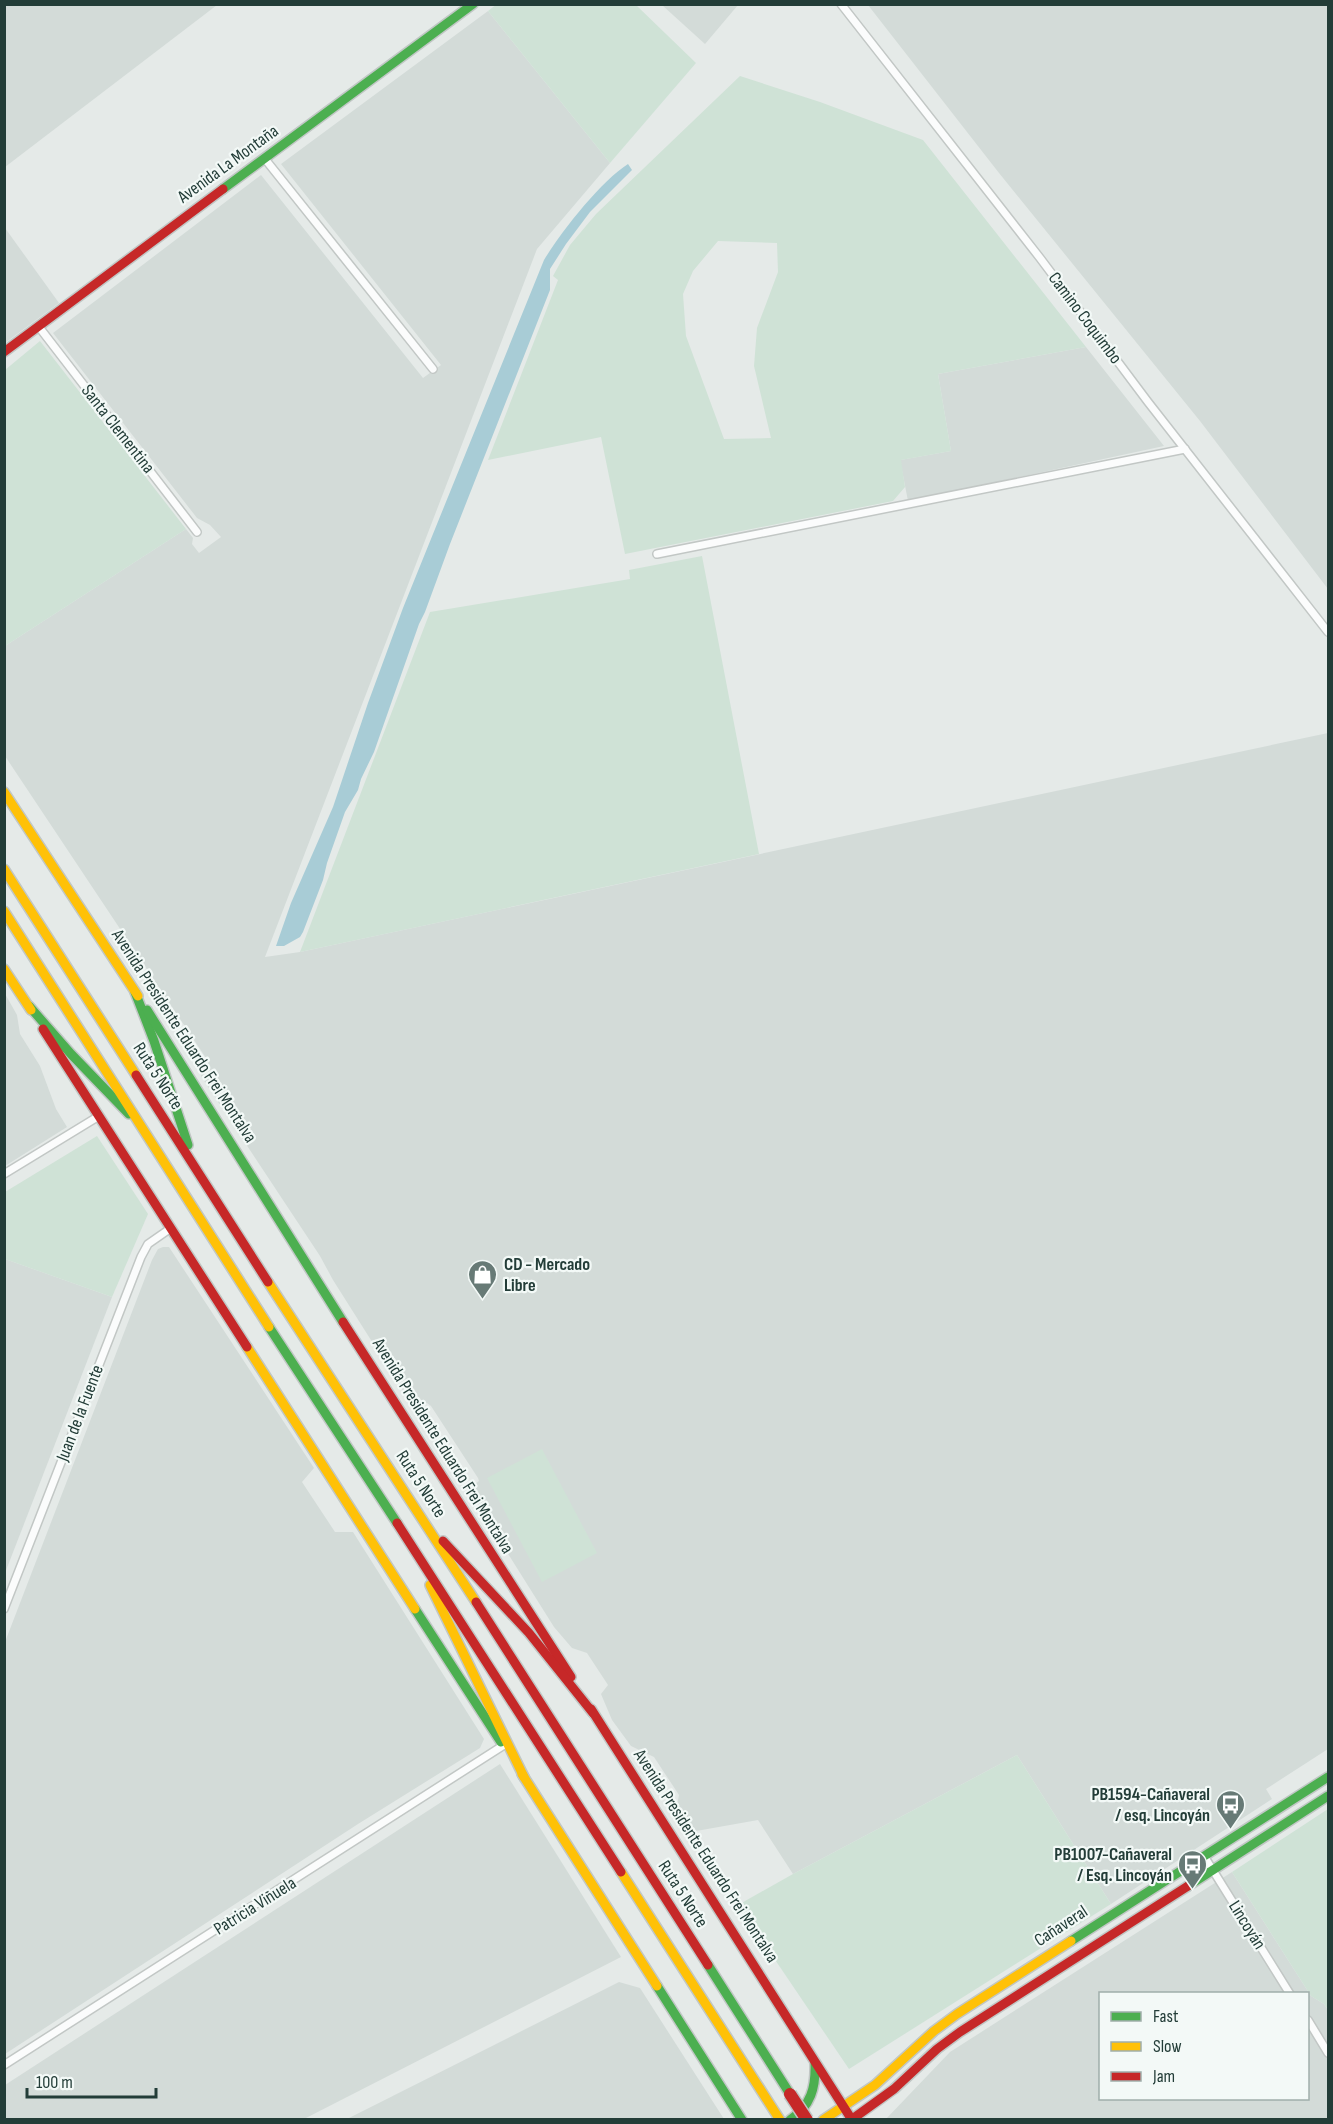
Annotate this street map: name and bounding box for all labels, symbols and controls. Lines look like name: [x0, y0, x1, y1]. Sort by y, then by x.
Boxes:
street label: Avenida La Montaña: [173, 120, 282, 208]
street label: Camino Coquimbo: [1044, 268, 1126, 368]
street label: Santa Clementina: [77, 380, 159, 478]
street label: Avenida Presidente Eduardo Frei Montalva: [107, 925, 261, 1147]
street label: Ruta 5 Norte: [129, 1039, 187, 1113]
place label: CD - Mercado Libre: [504, 1254, 590, 1296]
shop icon: CD - Mercado Libre: [467, 1258, 499, 1300]
street label: Avenida Presidente Eduardo Frei Montalva: [367, 1334, 518, 1558]
street label: Juan de la Fuente: [52, 1362, 108, 1465]
street label: Ruta 5 Norte: [392, 1447, 450, 1521]
street label: Avenida Presidente Eduardo Frei Montalva: [629, 1745, 783, 1967]
place label: PB1594-Cañaveral / esq. Lincoyán: [1091, 1784, 1210, 1826]
bus stop icon: PB1594-Cañaveral / esq. Lincoyán: [1215, 1788, 1247, 1830]
place label: PB1007-Cañaveral / Esq. Lincoyán: [1054, 1844, 1172, 1886]
bus stop icon: PB1007-Cañaveral / Esq. Lincoyán: [1177, 1848, 1209, 1890]
street label: Ruta 5 Norte: [654, 1857, 712, 1931]
street label: Patricia Viñuela: [210, 1872, 300, 1940]
street label: Lincoyán: [1224, 1897, 1270, 1953]
street label: Cañaveral: [1031, 1901, 1091, 1951]
legend: [1099, 1992, 1309, 2100]
text: Fast: [1153, 2006, 1179, 2027]
text: Slow: [1153, 2036, 1182, 2057]
scale bar: [27, 2061, 156, 2099]
text: Jam: [1152, 2066, 1175, 2087]
text: 100 m: [36, 2072, 73, 2093]

